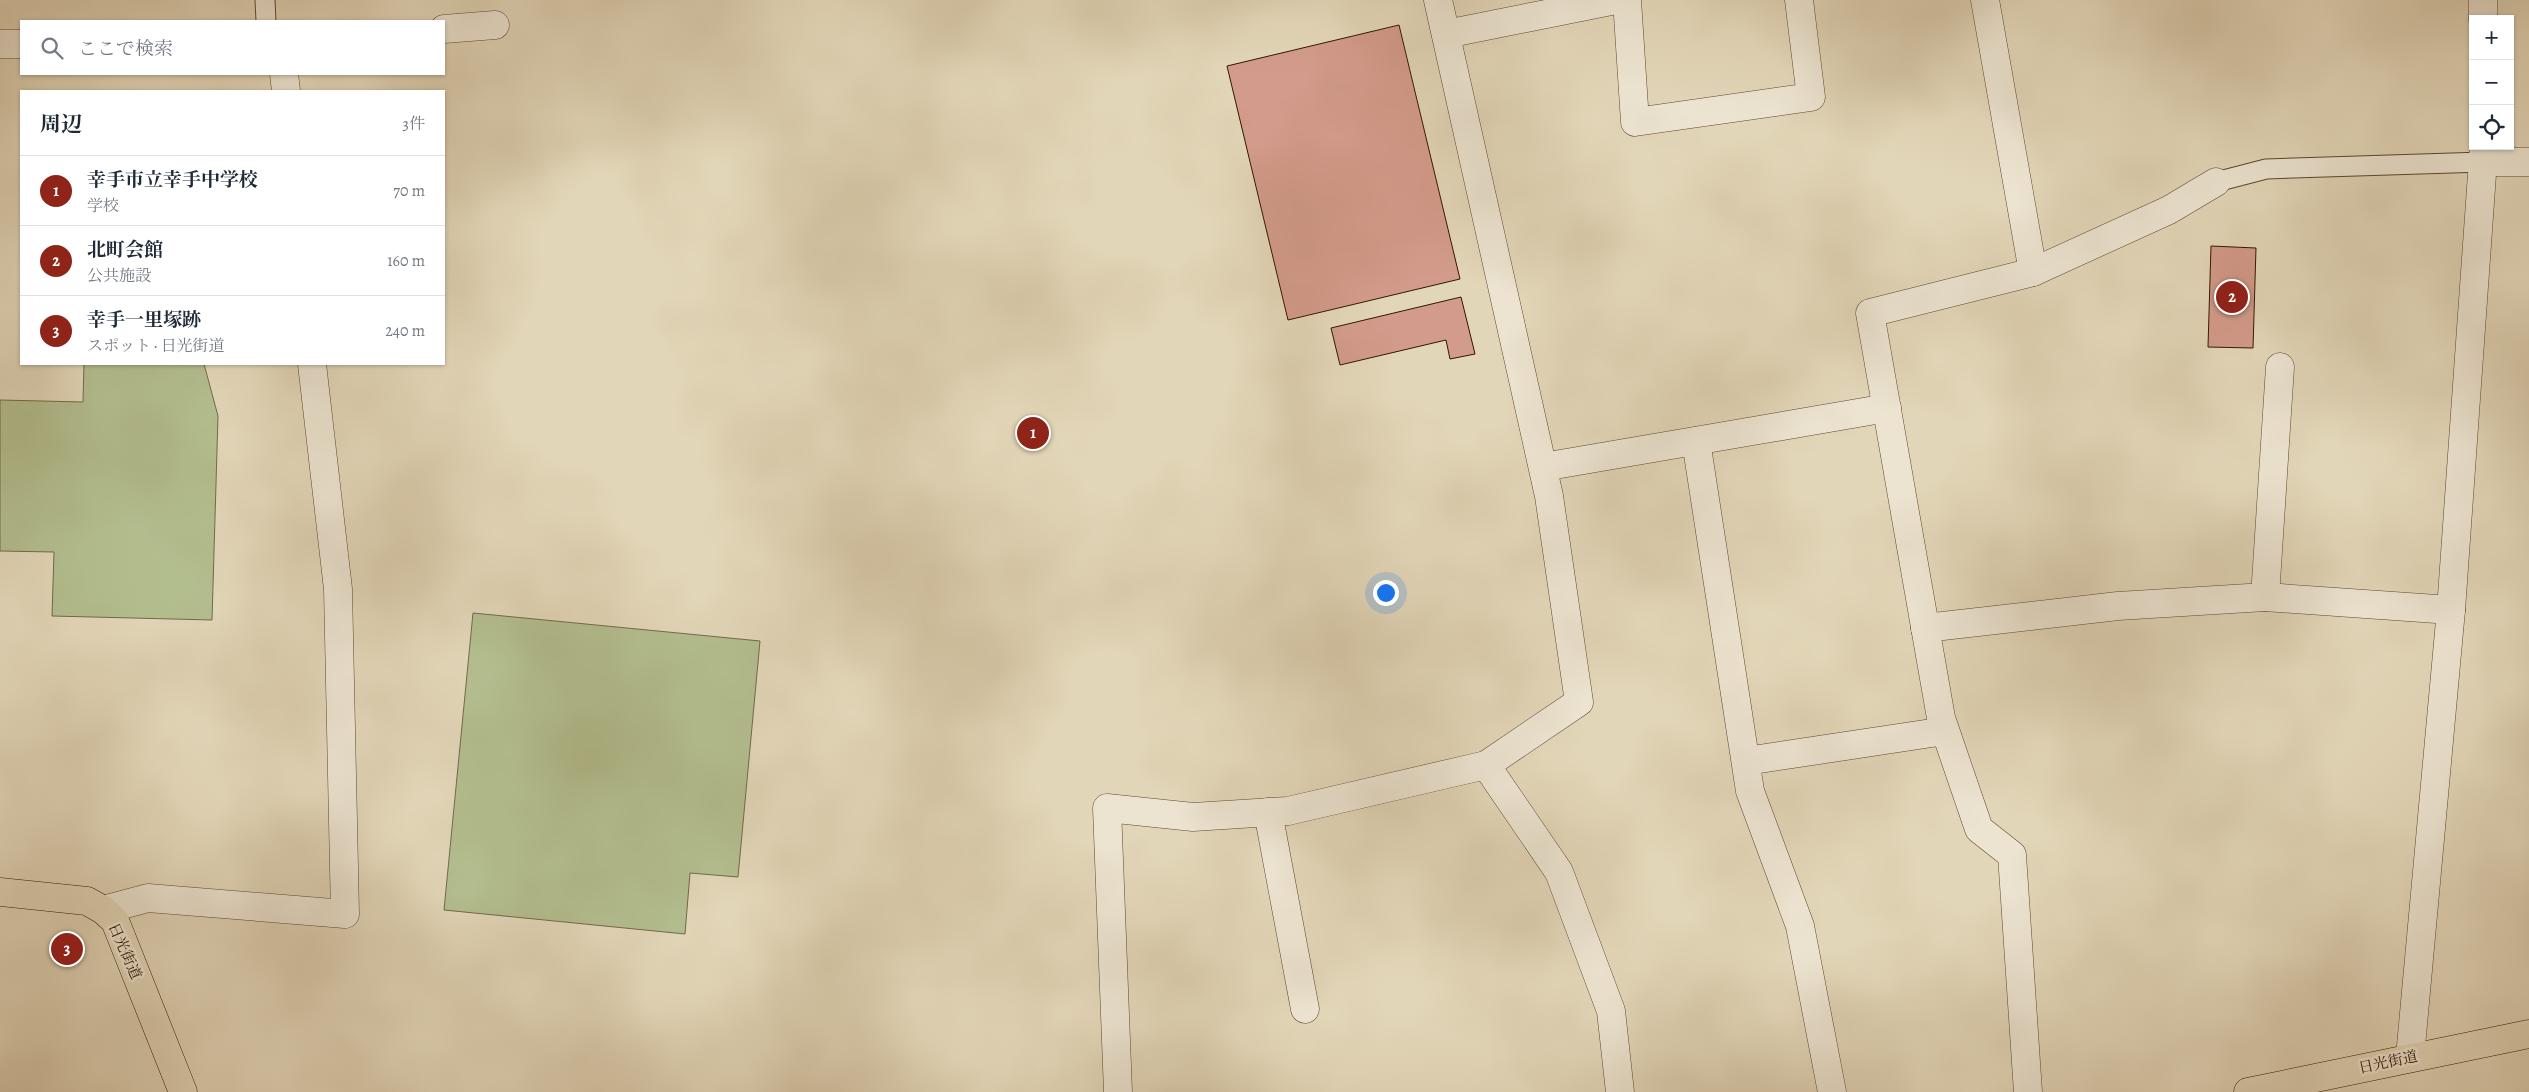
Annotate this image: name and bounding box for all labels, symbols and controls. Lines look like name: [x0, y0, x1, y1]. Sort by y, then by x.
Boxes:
map controls: [2469, 15, 2514, 150]
button: +: [2469, 15, 2514, 60]
search box: [20, 20, 445, 75]
icon: search: [38, 34, 66, 62]
text: ここで検索: [78, 36, 173, 62]
button: −: [2469, 60, 2514, 105]
button: locate: [2469, 105, 2514, 150]
text: 周辺: [40, 110, 82, 138]
text: 3件: [402, 113, 425, 135]
text: 幸手市立幸手中学校: [87, 167, 258, 193]
text: 1: [53, 180, 59, 202]
text: 70 m: [393, 180, 425, 202]
text: 学校: [87, 195, 119, 217]
text: 北町会館: [87, 237, 163, 263]
text: 2: [52, 250, 60, 272]
text: 160 m: [387, 250, 425, 272]
text: 公共施設: [87, 265, 151, 287]
pin: 2: [2216, 278, 2248, 316]
text: 幸手一里塚跡: [87, 307, 201, 333]
text: 3: [53, 320, 59, 342]
text: 240 m: [385, 320, 425, 342]
text: スポット · 日光街道: [87, 335, 225, 357]
pin: 1: [1017, 414, 1049, 452]
your location: [1373, 580, 1399, 606]
street label: 日光街道: [104, 920, 146, 982]
pin: 3: [51, 930, 83, 968]
street label: 日光街道: [2357, 1046, 2419, 1078]

